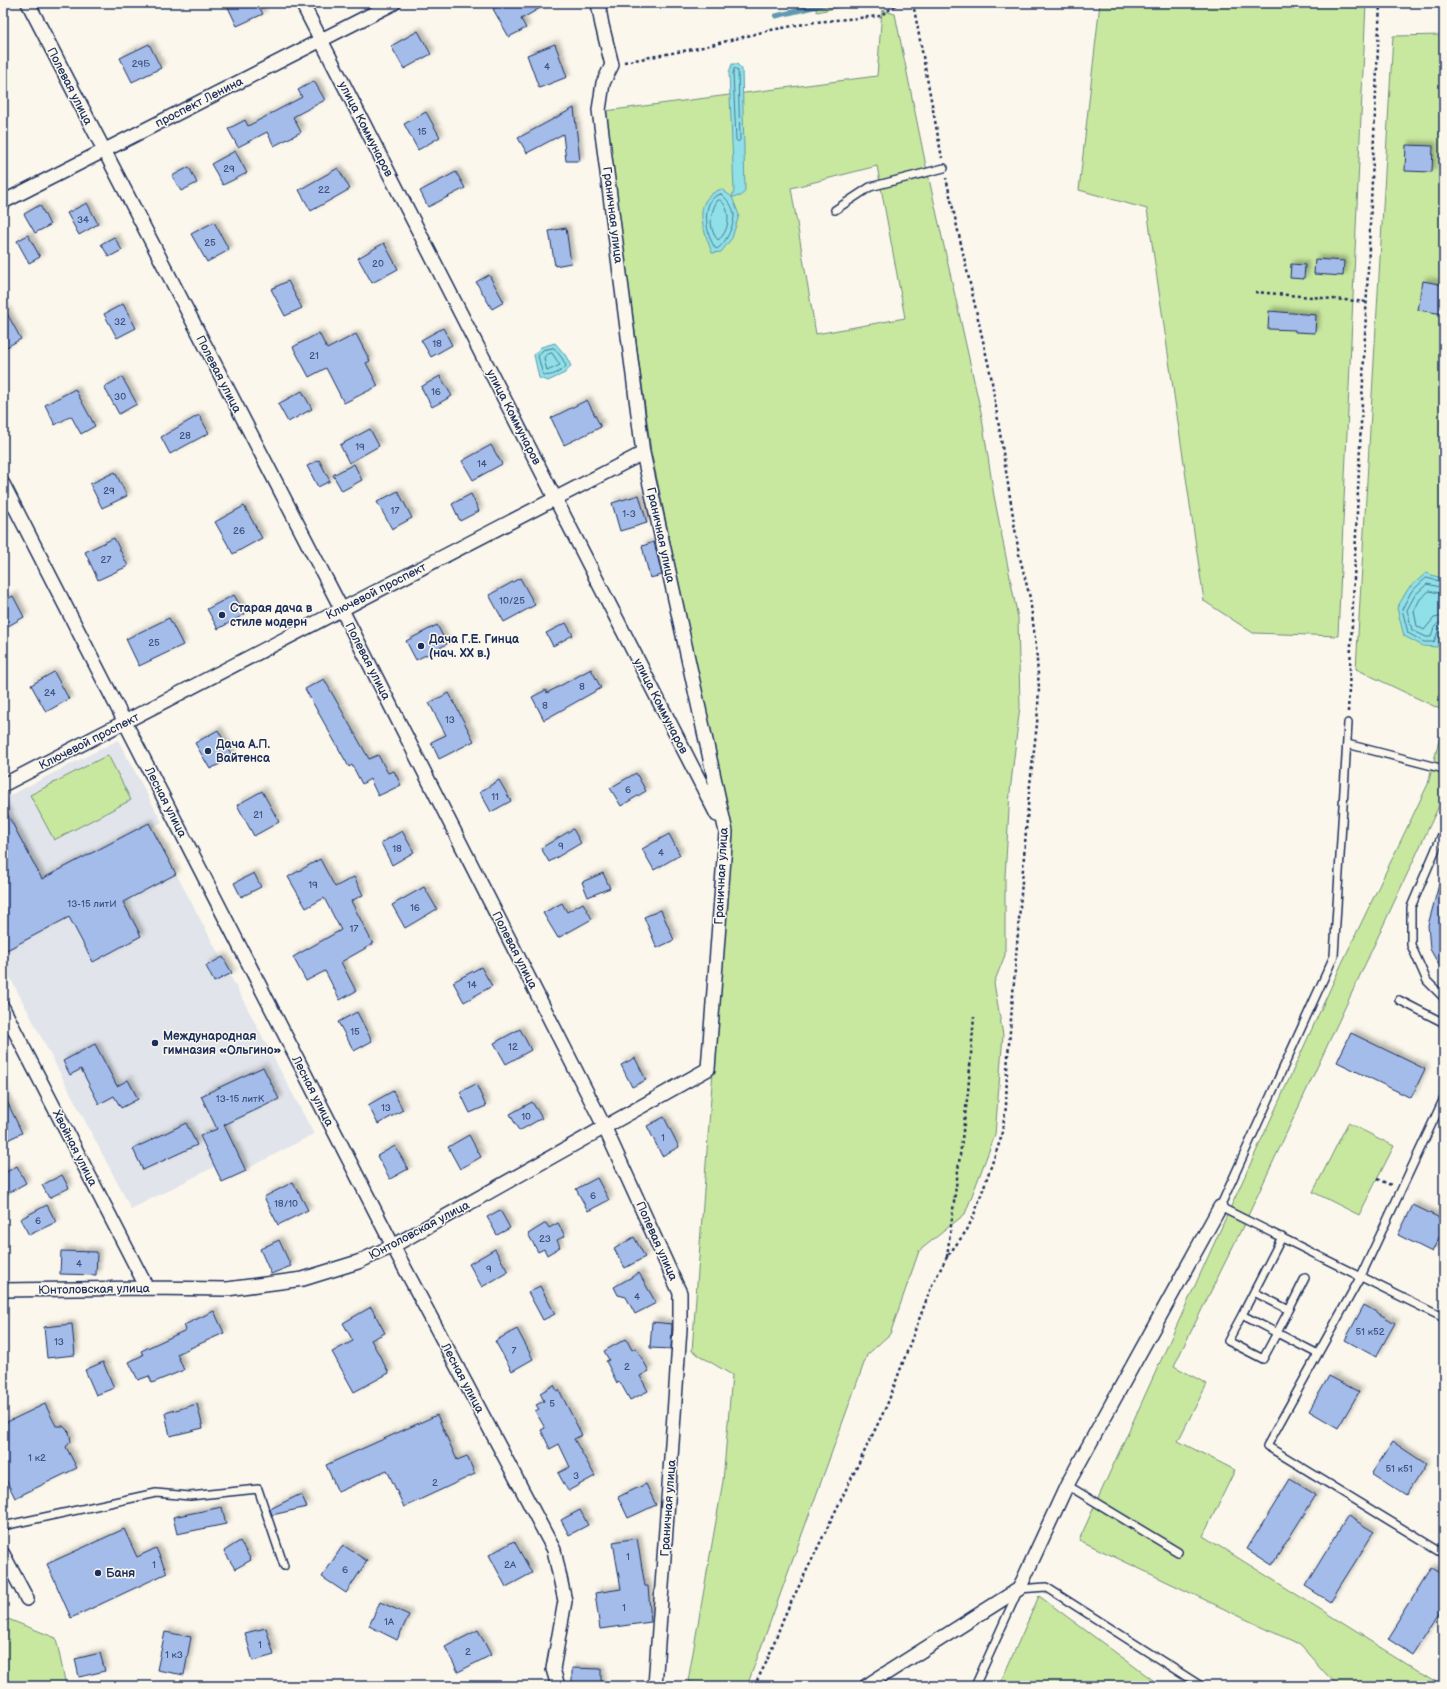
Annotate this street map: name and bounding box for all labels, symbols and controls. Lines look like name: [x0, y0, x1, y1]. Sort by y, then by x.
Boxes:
street label: Полевая улица: [44, 45, 96, 128]
house number: 29Б: [132, 58, 150, 70]
house number: 4: [544, 61, 550, 73]
street label: проспект Ленина: [153, 74, 246, 131]
street label: улица Коммунаров: [335, 79, 396, 180]
house number: 15: [417, 126, 427, 138]
house number: 29: [223, 163, 235, 175]
street label: Граничная улица: [599, 166, 626, 264]
house number: 22: [318, 184, 330, 196]
house number: 34: [77, 214, 89, 226]
house number: 25: [204, 237, 216, 249]
house number: 20: [372, 258, 384, 270]
house number: 32: [114, 316, 126, 328]
street label: Полевая улица: [193, 333, 245, 416]
house number: 18: [432, 338, 442, 350]
house number: 21: [309, 350, 319, 362]
street label: улица Коммунаров: [483, 367, 544, 468]
house number: 16: [431, 386, 441, 398]
house number: 30: [114, 391, 126, 403]
house number: 28: [179, 430, 191, 442]
house number: 19: [355, 441, 365, 453]
house number: 14: [477, 458, 487, 470]
house number: 29: [103, 485, 115, 497]
street label: Граничная улица: [643, 486, 678, 584]
house number: 17: [391, 505, 399, 517]
house number: 1-3: [622, 508, 636, 520]
house number: 26: [233, 525, 245, 537]
house number: 27: [101, 554, 111, 566]
street label: Ключевой проспект: [324, 559, 429, 623]
house number: 10/25: [499, 595, 525, 607]
place label: Старая дача в стиле модерн: [230, 601, 313, 630]
marker: Старая дача в стиле модерн: [217, 610, 227, 620]
street label: Полевая улица: [342, 620, 394, 703]
place label: Дача Г.Е. Гинца (нач. XX в.): [429, 632, 520, 661]
house number: 25: [148, 637, 160, 649]
marker: Дача Г.Е. Гинца (нач. XX в.): [416, 641, 426, 651]
street label: улица Коммунаров: [630, 656, 691, 757]
house number: 8: [579, 681, 585, 693]
house number: 24: [44, 687, 56, 699]
house number: 8: [542, 700, 548, 712]
street label: Ключевой проспект: [37, 709, 142, 773]
house number: 13: [445, 714, 455, 726]
place label: Дача А.П. Вайтенса: [216, 737, 271, 766]
marker: Дача А.П. Вайтенса: [203, 746, 213, 756]
street label: Лесная улица: [141, 764, 190, 840]
house number: 6: [625, 784, 631, 796]
house number: 11: [491, 791, 499, 803]
house number: 21: [253, 809, 263, 821]
street label: Граничная улица: [711, 827, 732, 925]
house number: 9: [558, 840, 564, 852]
house number: 18: [392, 843, 402, 855]
house number: 4: [658, 847, 664, 859]
house number: 19: [308, 879, 318, 891]
house number: 13-15 литИ: [67, 898, 117, 910]
house number: 16: [410, 902, 420, 914]
street label: Полевая улица: [489, 909, 541, 992]
house number: 17: [350, 923, 358, 935]
house number: 14: [467, 979, 477, 991]
house number: 15: [350, 1026, 360, 1038]
place label: Международная гимназия «Ольгино»: [163, 1029, 281, 1058]
marker: Международная гимназия «Ольгино»: [150, 1038, 160, 1048]
house number: 12: [508, 1041, 518, 1053]
street label: Лесная улица: [288, 1053, 337, 1129]
house number: 13-15 литК: [216, 1093, 265, 1105]
house number: 13: [381, 1102, 391, 1114]
street label: Хвойная улица: [49, 1108, 100, 1189]
house number: 10: [521, 1111, 531, 1123]
house number: 1: [661, 1132, 665, 1144]
house number: 6: [590, 1190, 596, 1202]
house number: 18/10: [274, 1198, 298, 1210]
street label: Юнтоловская улица: [366, 1198, 472, 1263]
street label: Полевая улица: [632, 1199, 681, 1283]
house number: 6: [35, 1215, 41, 1227]
house number: 23: [539, 1233, 551, 1245]
house number: 4: [76, 1258, 82, 1270]
house number: 9: [486, 1263, 492, 1275]
street label: Юнтоловская улица: [38, 1281, 150, 1298]
house number: 4: [634, 1291, 640, 1303]
house number: 51 к52: [1355, 1326, 1385, 1338]
house number: 13: [54, 1336, 64, 1348]
street label: Лесная улица: [437, 1340, 487, 1416]
house number: 7: [512, 1345, 517, 1357]
house number: 2: [624, 1361, 630, 1373]
house number: 5: [549, 1398, 555, 1410]
house number: 1 к2: [28, 1452, 46, 1464]
street label: Граничная улица: [658, 1459, 679, 1557]
house number: 51 к51: [1385, 1463, 1413, 1475]
house number: 3: [573, 1470, 579, 1482]
house number: 2: [432, 1477, 438, 1489]
house number: 1: [626, 1551, 630, 1563]
house number: 1: [152, 1559, 156, 1571]
house number: 2А: [504, 1559, 517, 1571]
house number: 6: [342, 1564, 348, 1576]
place label: Баня: [106, 1566, 135, 1581]
marker: Баня: [93, 1568, 103, 1578]
house number: 1: [622, 1602, 626, 1614]
house number: 1А: [384, 1616, 395, 1628]
house number: 1: [258, 1639, 262, 1651]
house number: 2: [465, 1646, 471, 1658]
house number: 1 к3: [165, 1649, 183, 1661]

